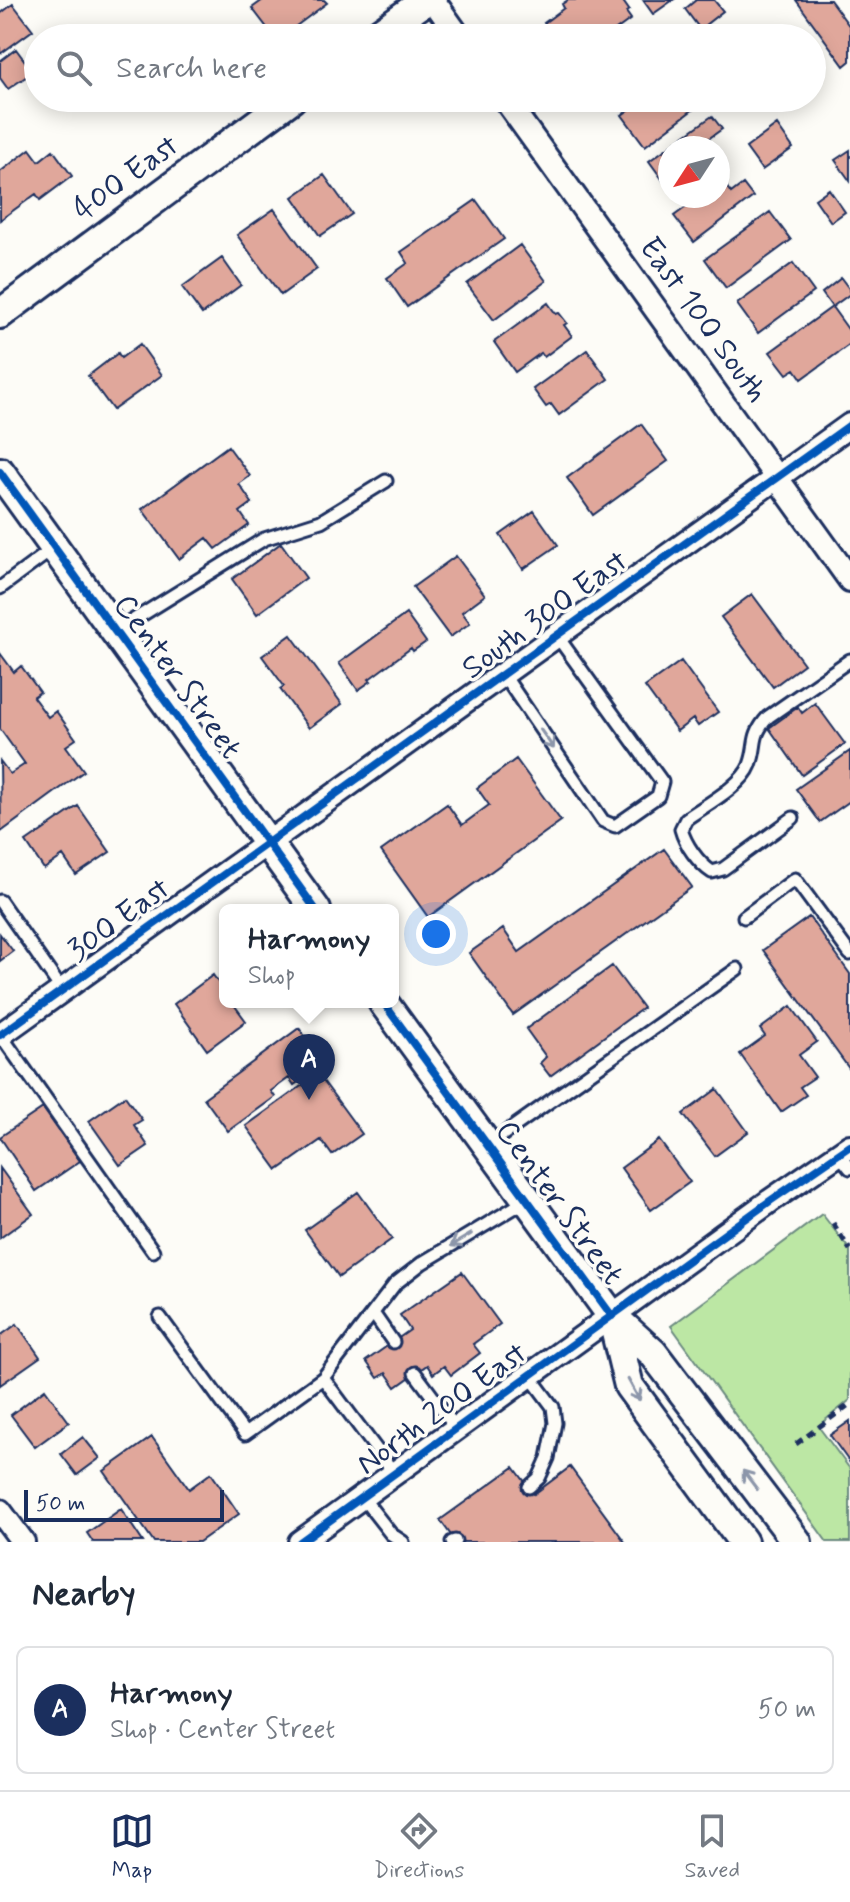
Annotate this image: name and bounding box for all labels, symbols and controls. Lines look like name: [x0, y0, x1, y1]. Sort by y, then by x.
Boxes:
search box: [24, 24, 826, 112]
icon: search: [52, 46, 96, 90]
text: Search here: [116, 49, 267, 88]
street label: 400 East: [65, 125, 187, 231]
north arrow: [658, 136, 730, 208]
street label: East 100 South: [629, 229, 777, 411]
street label: South 300 East: [454, 541, 636, 689]
street label: Center Street: [103, 586, 251, 768]
one-way arrow: [539, 727, 555, 749]
street label: 300 East: [59, 869, 179, 971]
popup: [219, 904, 399, 1008]
your location: [416, 914, 456, 954]
text: Harmony: [248, 920, 370, 959]
text: Shop: [248, 959, 295, 993]
pin: A: [283, 1034, 335, 1100]
street label: Center Street: [485, 1112, 633, 1294]
one-way arrow: [450, 1233, 473, 1249]
street label: North 200 East: [348, 1333, 536, 1485]
one-way arrow: [626, 1378, 642, 1401]
one-way arrow: [741, 1470, 758, 1491]
scale bar: [24, 1486, 224, 1522]
text: 50 m: [36, 1490, 85, 1518]
text: Nearby: [32, 1572, 136, 1617]
text: Harmony: [110, 1674, 233, 1713]
text: A: [51, 1693, 69, 1727]
text: 50 m: [758, 1693, 816, 1727]
text: Shop · Center Street: [110, 1713, 335, 1747]
tab: Map: [110, 1809, 154, 1885]
tab: Directions: [374, 1809, 464, 1885]
tab: Saved: [684, 1809, 740, 1885]

